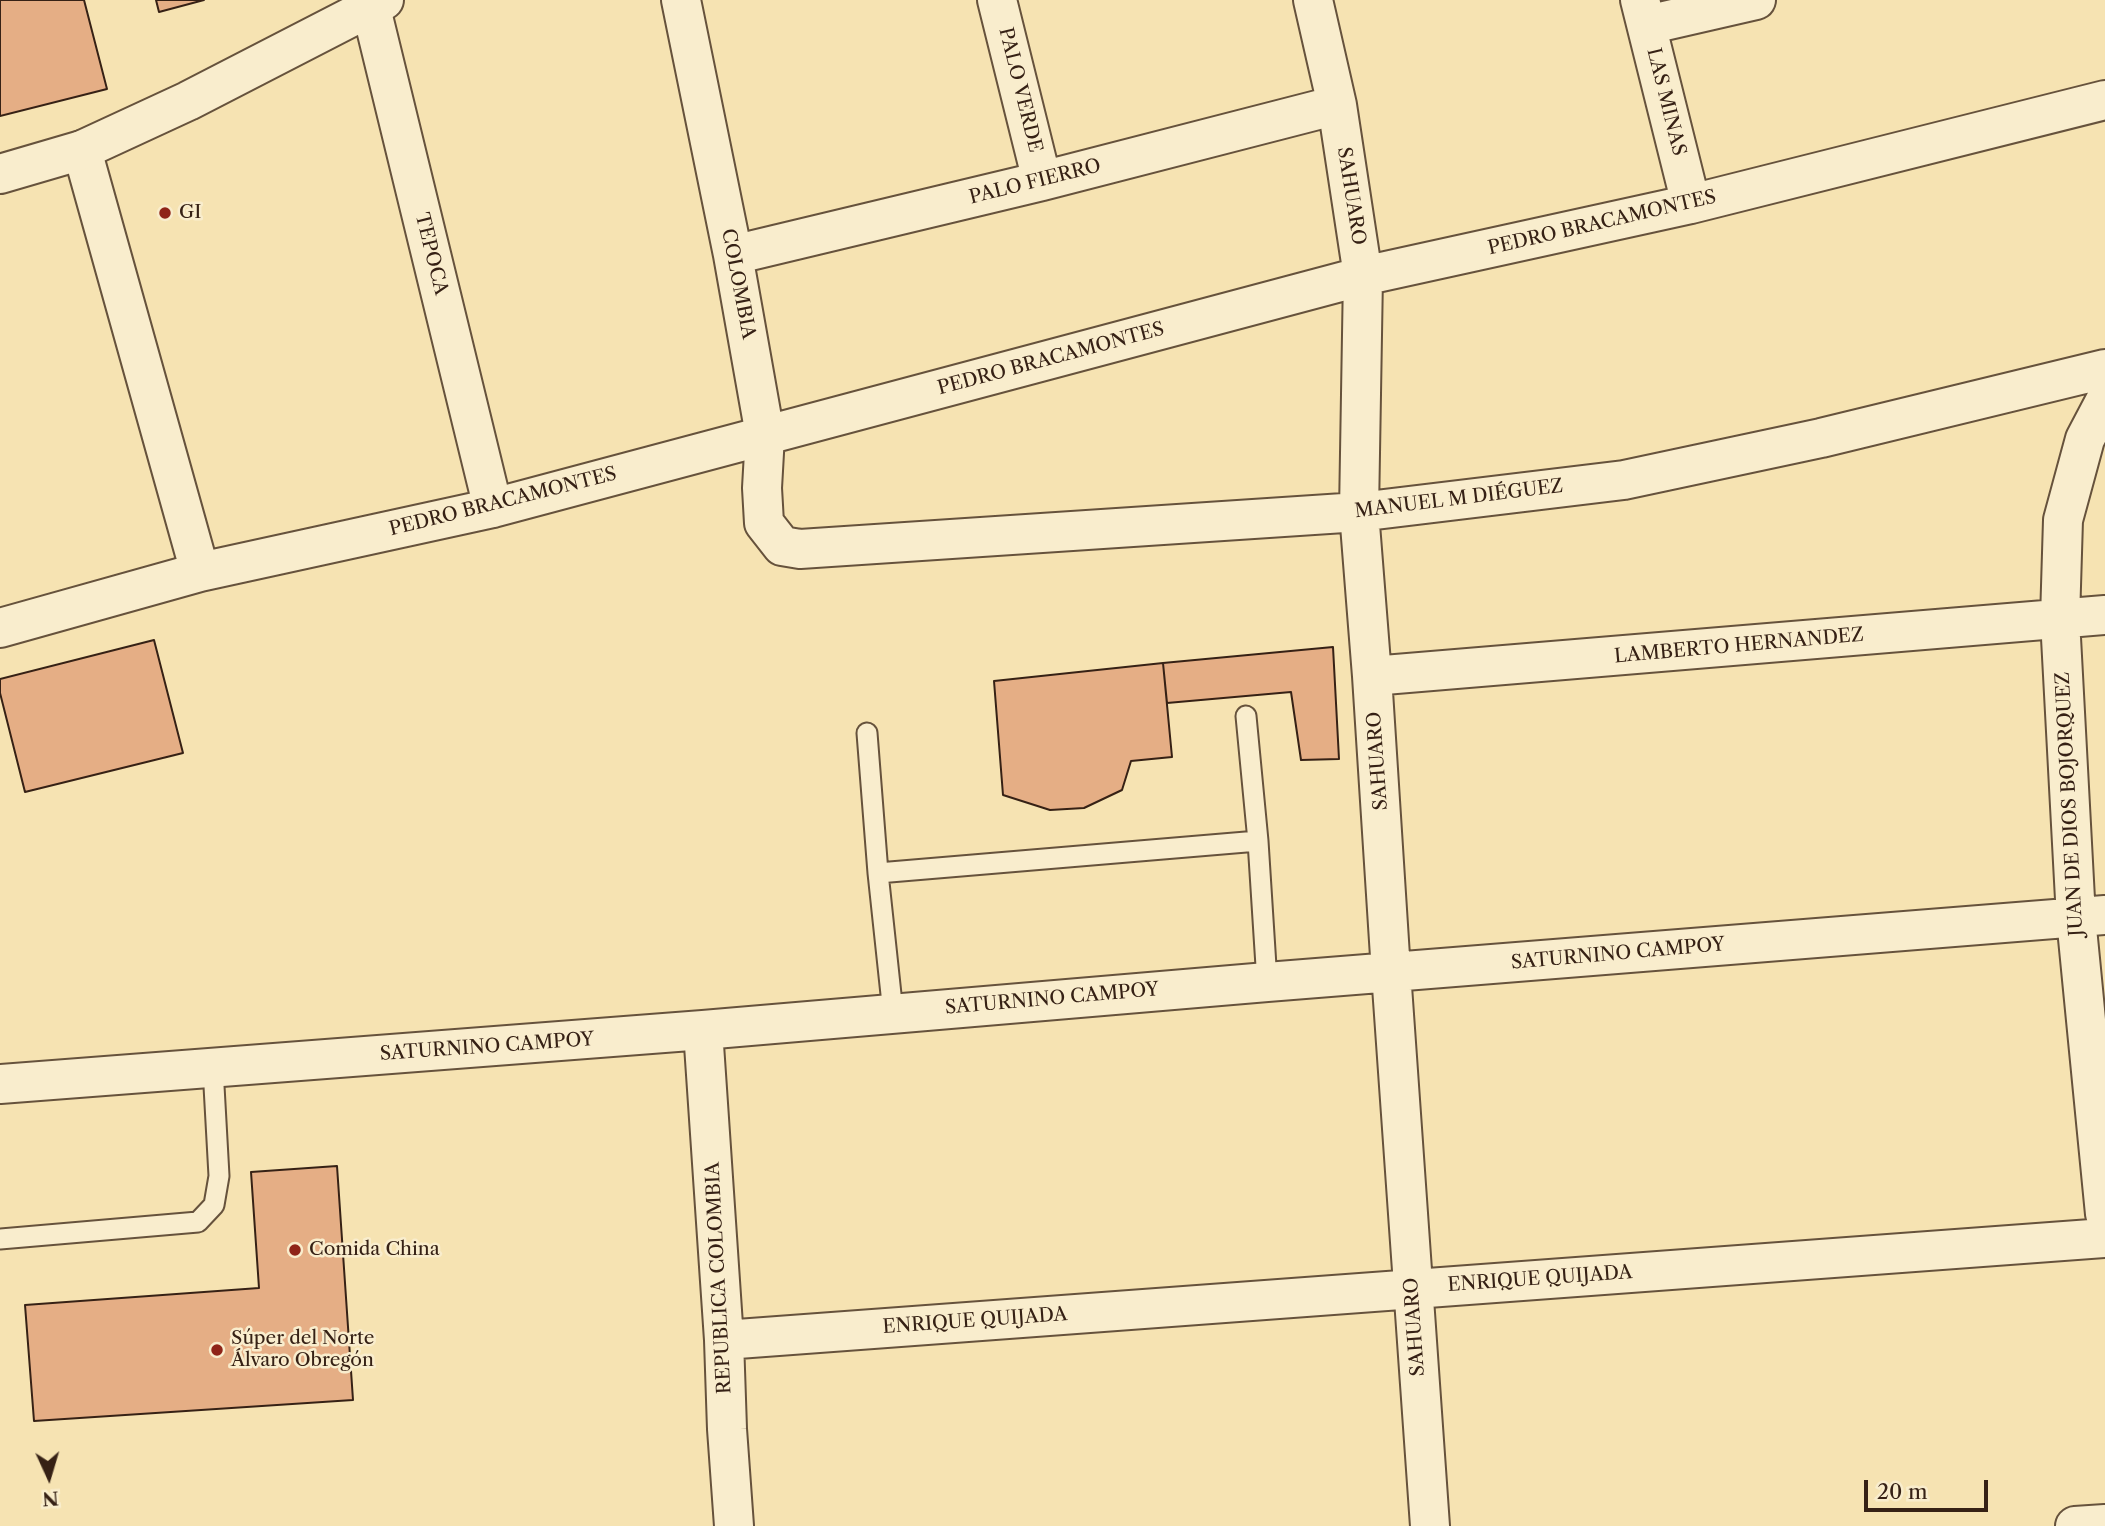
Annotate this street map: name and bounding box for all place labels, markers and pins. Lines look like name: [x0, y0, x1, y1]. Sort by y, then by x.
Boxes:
place label: GI: [179, 202, 201, 224]
marker: GI: [157, 205, 173, 221]
place label: Comida China: [309, 1239, 440, 1261]
marker: Comida China: [287, 1242, 303, 1258]
place label: Súper del Norte Álvaro Obregón: [231, 1328, 374, 1372]
marker: Súper del Norte Álvaro Obregón: [209, 1342, 225, 1358]

